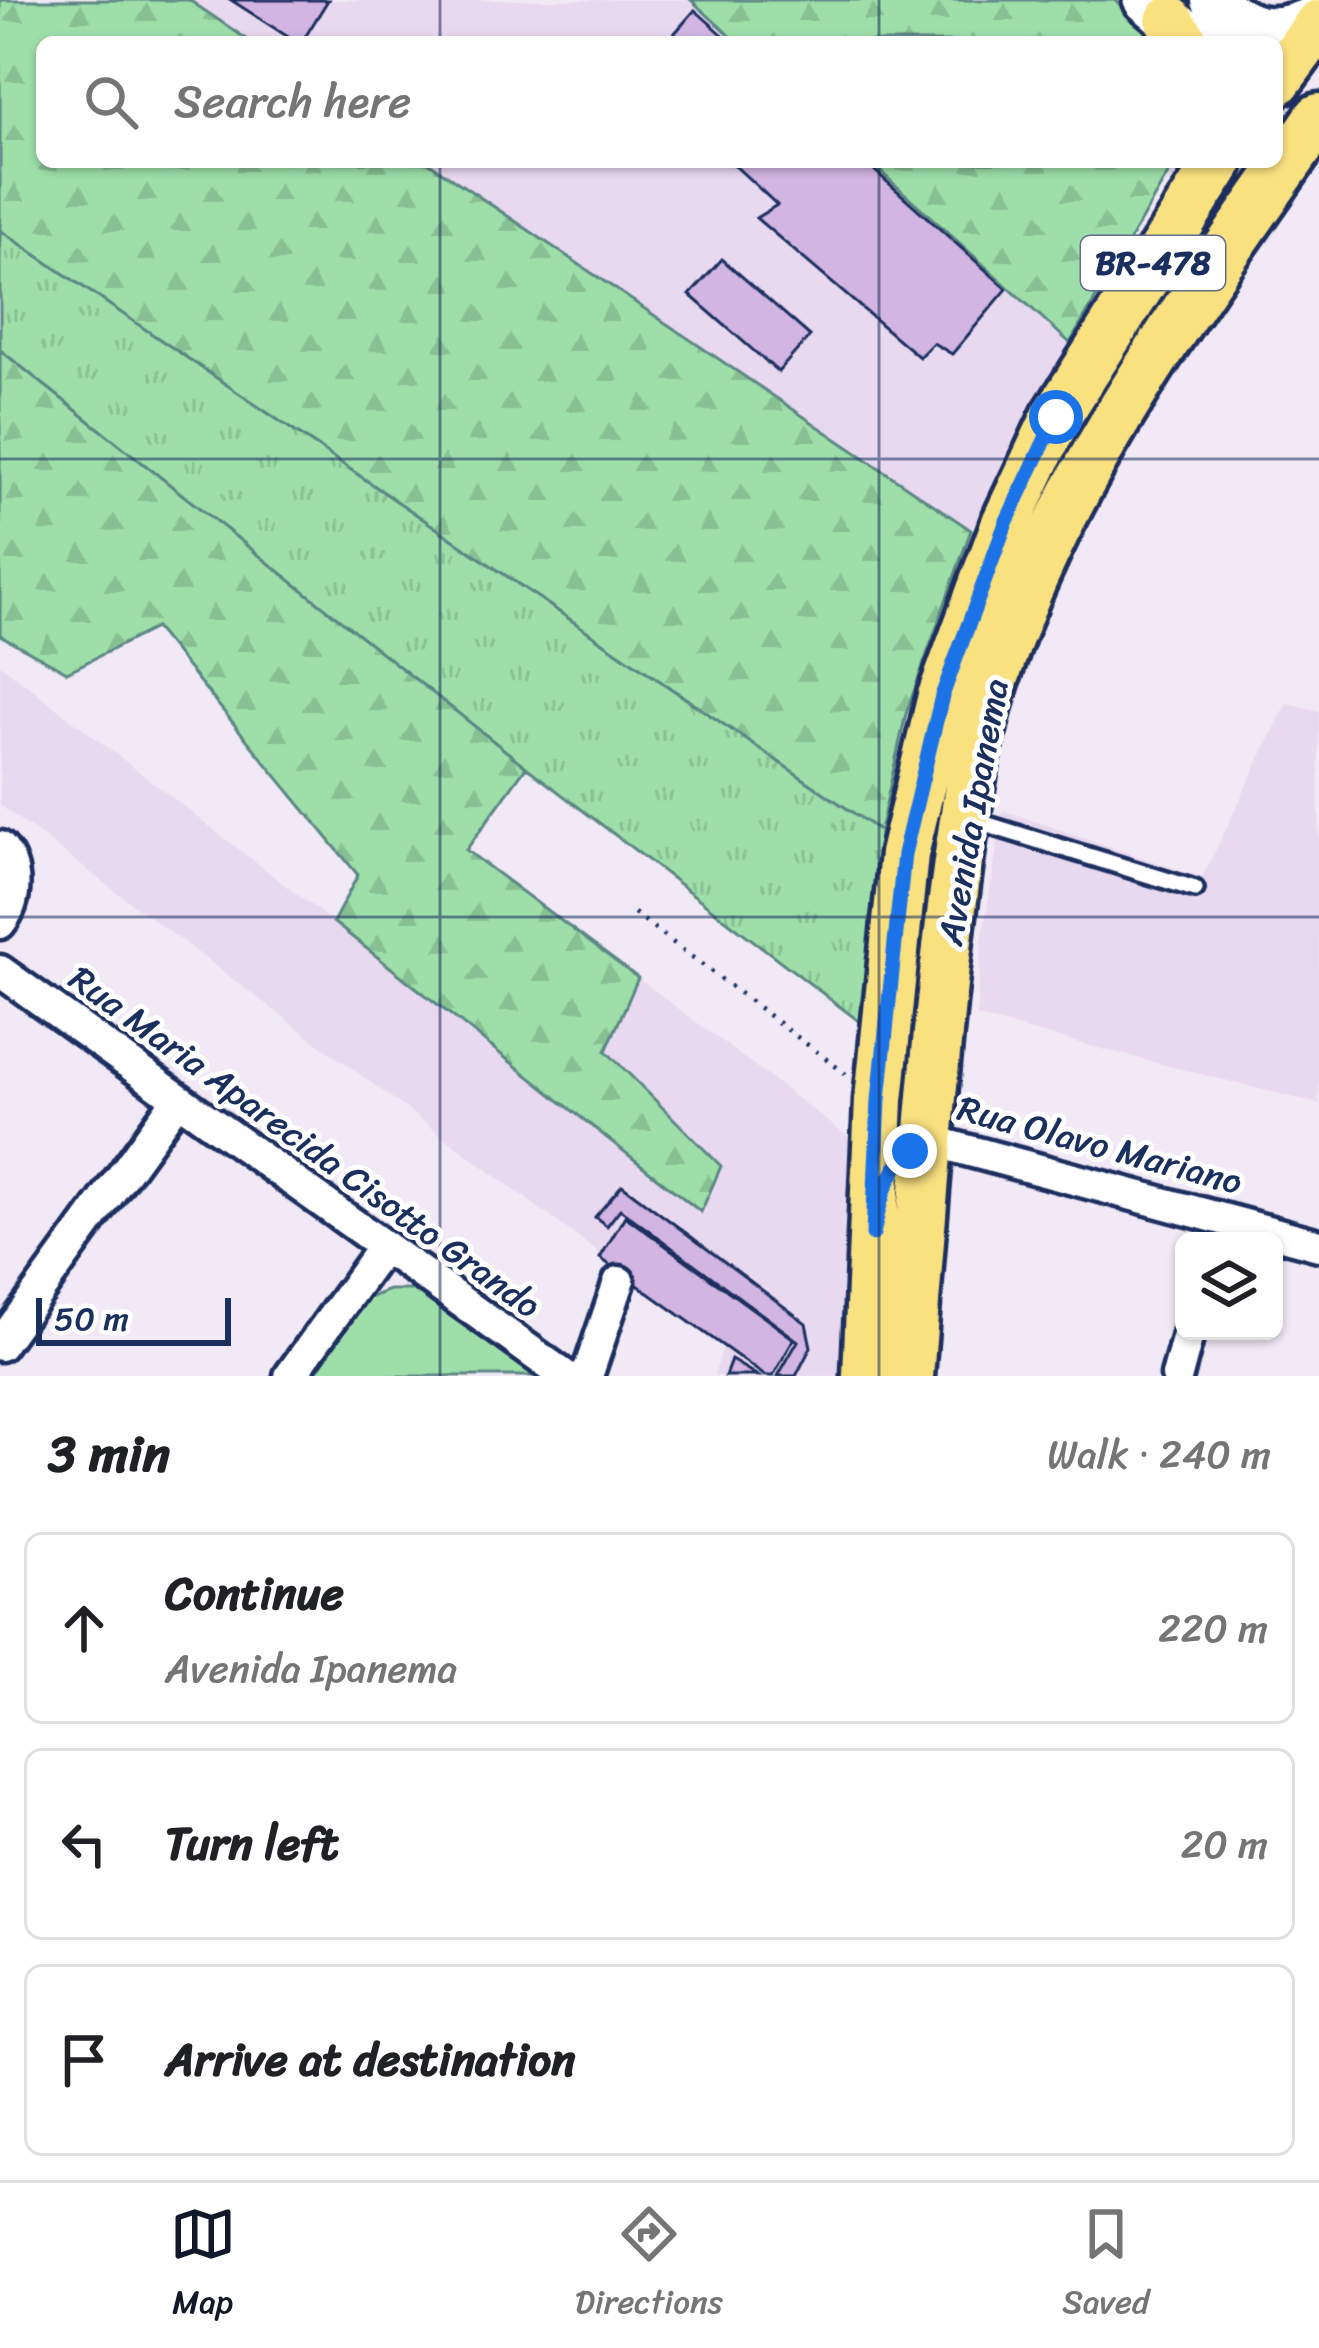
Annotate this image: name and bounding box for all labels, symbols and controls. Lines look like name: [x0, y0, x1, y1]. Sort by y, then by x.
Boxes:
search box: [36, 36, 1283, 168]
text: Search here: [174, 62, 411, 142]
icon: search: [78, 69, 144, 135]
road number: BR-478: [1081, 236, 1225, 290]
route start: [1029, 390, 1083, 444]
street label: Avenida Ipanema: [918, 674, 1028, 951]
street label: Rua Maria Aparecida Cisotto Grando: [55, 948, 555, 1336]
street label: Rua Olavo Mariano: [950, 1076, 1250, 1214]
route end: [883, 1124, 937, 1178]
map controls: [1175, 1232, 1283, 1340]
button: layers: [1175, 1232, 1283, 1340]
text: 50 m: [54, 1290, 129, 1348]
scale bar: [36, 1292, 231, 1345]
text: 3 min: [48, 1409, 170, 1499]
text: Walk · 240 m: [1047, 1420, 1271, 1489]
text: Continue: [165, 1554, 344, 1634]
text: 220 m: [1158, 1594, 1268, 1663]
icon: ahead: [51, 1595, 117, 1661]
text: Avenida Ipanema: [165, 1634, 457, 1703]
text: Turn left: [165, 1804, 338, 1884]
text: 20 m: [1181, 1810, 1268, 1879]
icon: left: [51, 1811, 117, 1877]
text: Arrive at destination: [165, 2020, 575, 2100]
icon: arrive: [51, 2027, 117, 2093]
tab: Map: [170, 2201, 236, 2331]
tab: Directions: [575, 2201, 723, 2331]
tab: Saved: [1062, 2201, 1149, 2331]

